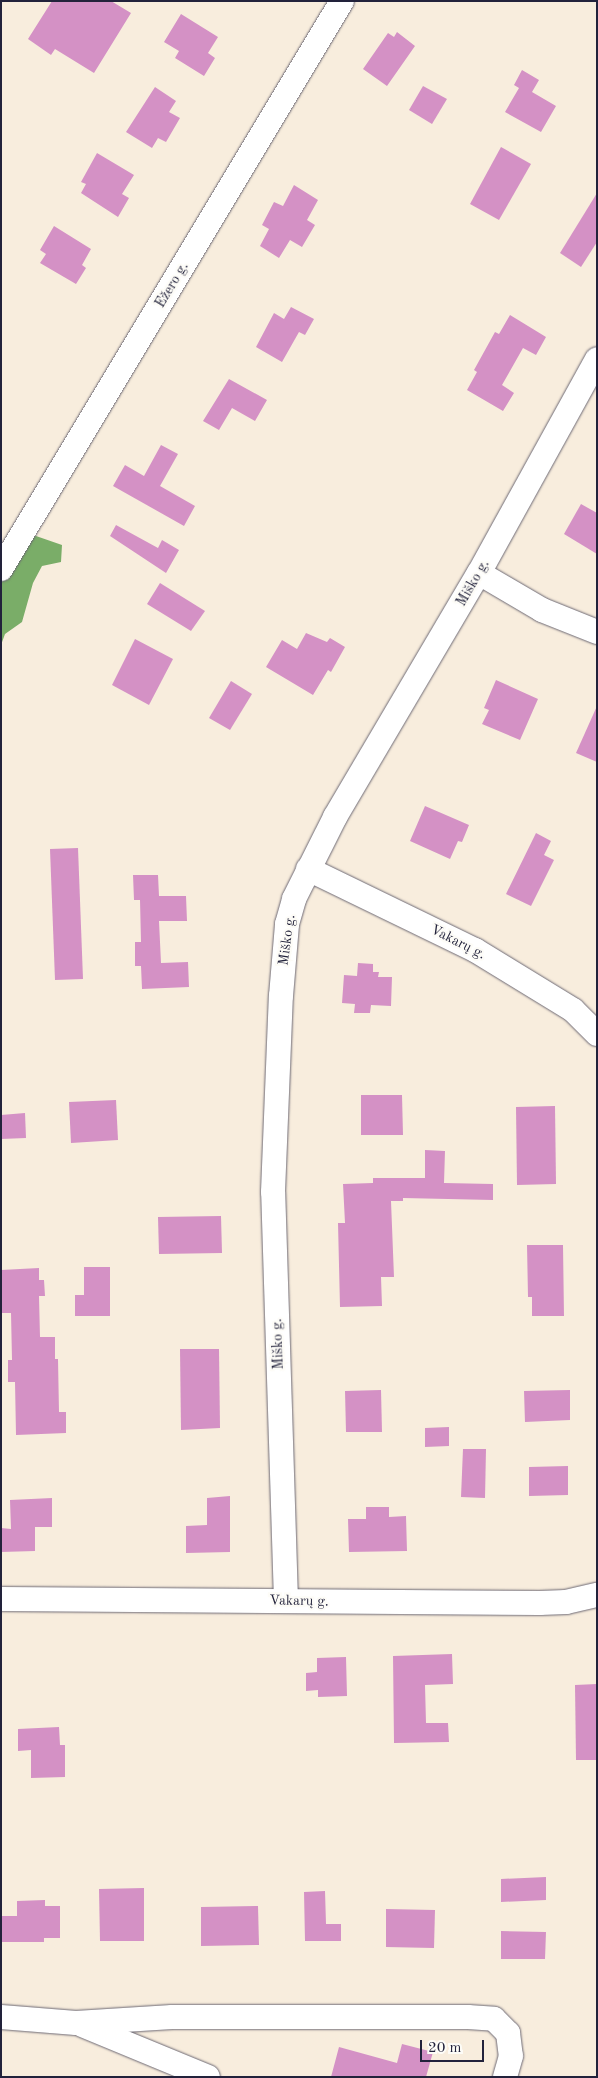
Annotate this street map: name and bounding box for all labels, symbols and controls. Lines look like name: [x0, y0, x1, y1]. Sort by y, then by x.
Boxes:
street label: Ežero g.: [152, 259, 192, 311]
street label: Miško g.: [453, 557, 493, 609]
street label: Miško g.: [275, 913, 299, 967]
street label: Vakarų g.: [428, 921, 488, 963]
street label: Miško g.: [269, 1318, 287, 1370]
street label: Vakarų g.: [269, 1592, 329, 1610]
scale bar: [423, 2030, 487, 2062]
text: 20 m: [428, 2041, 462, 2056]

